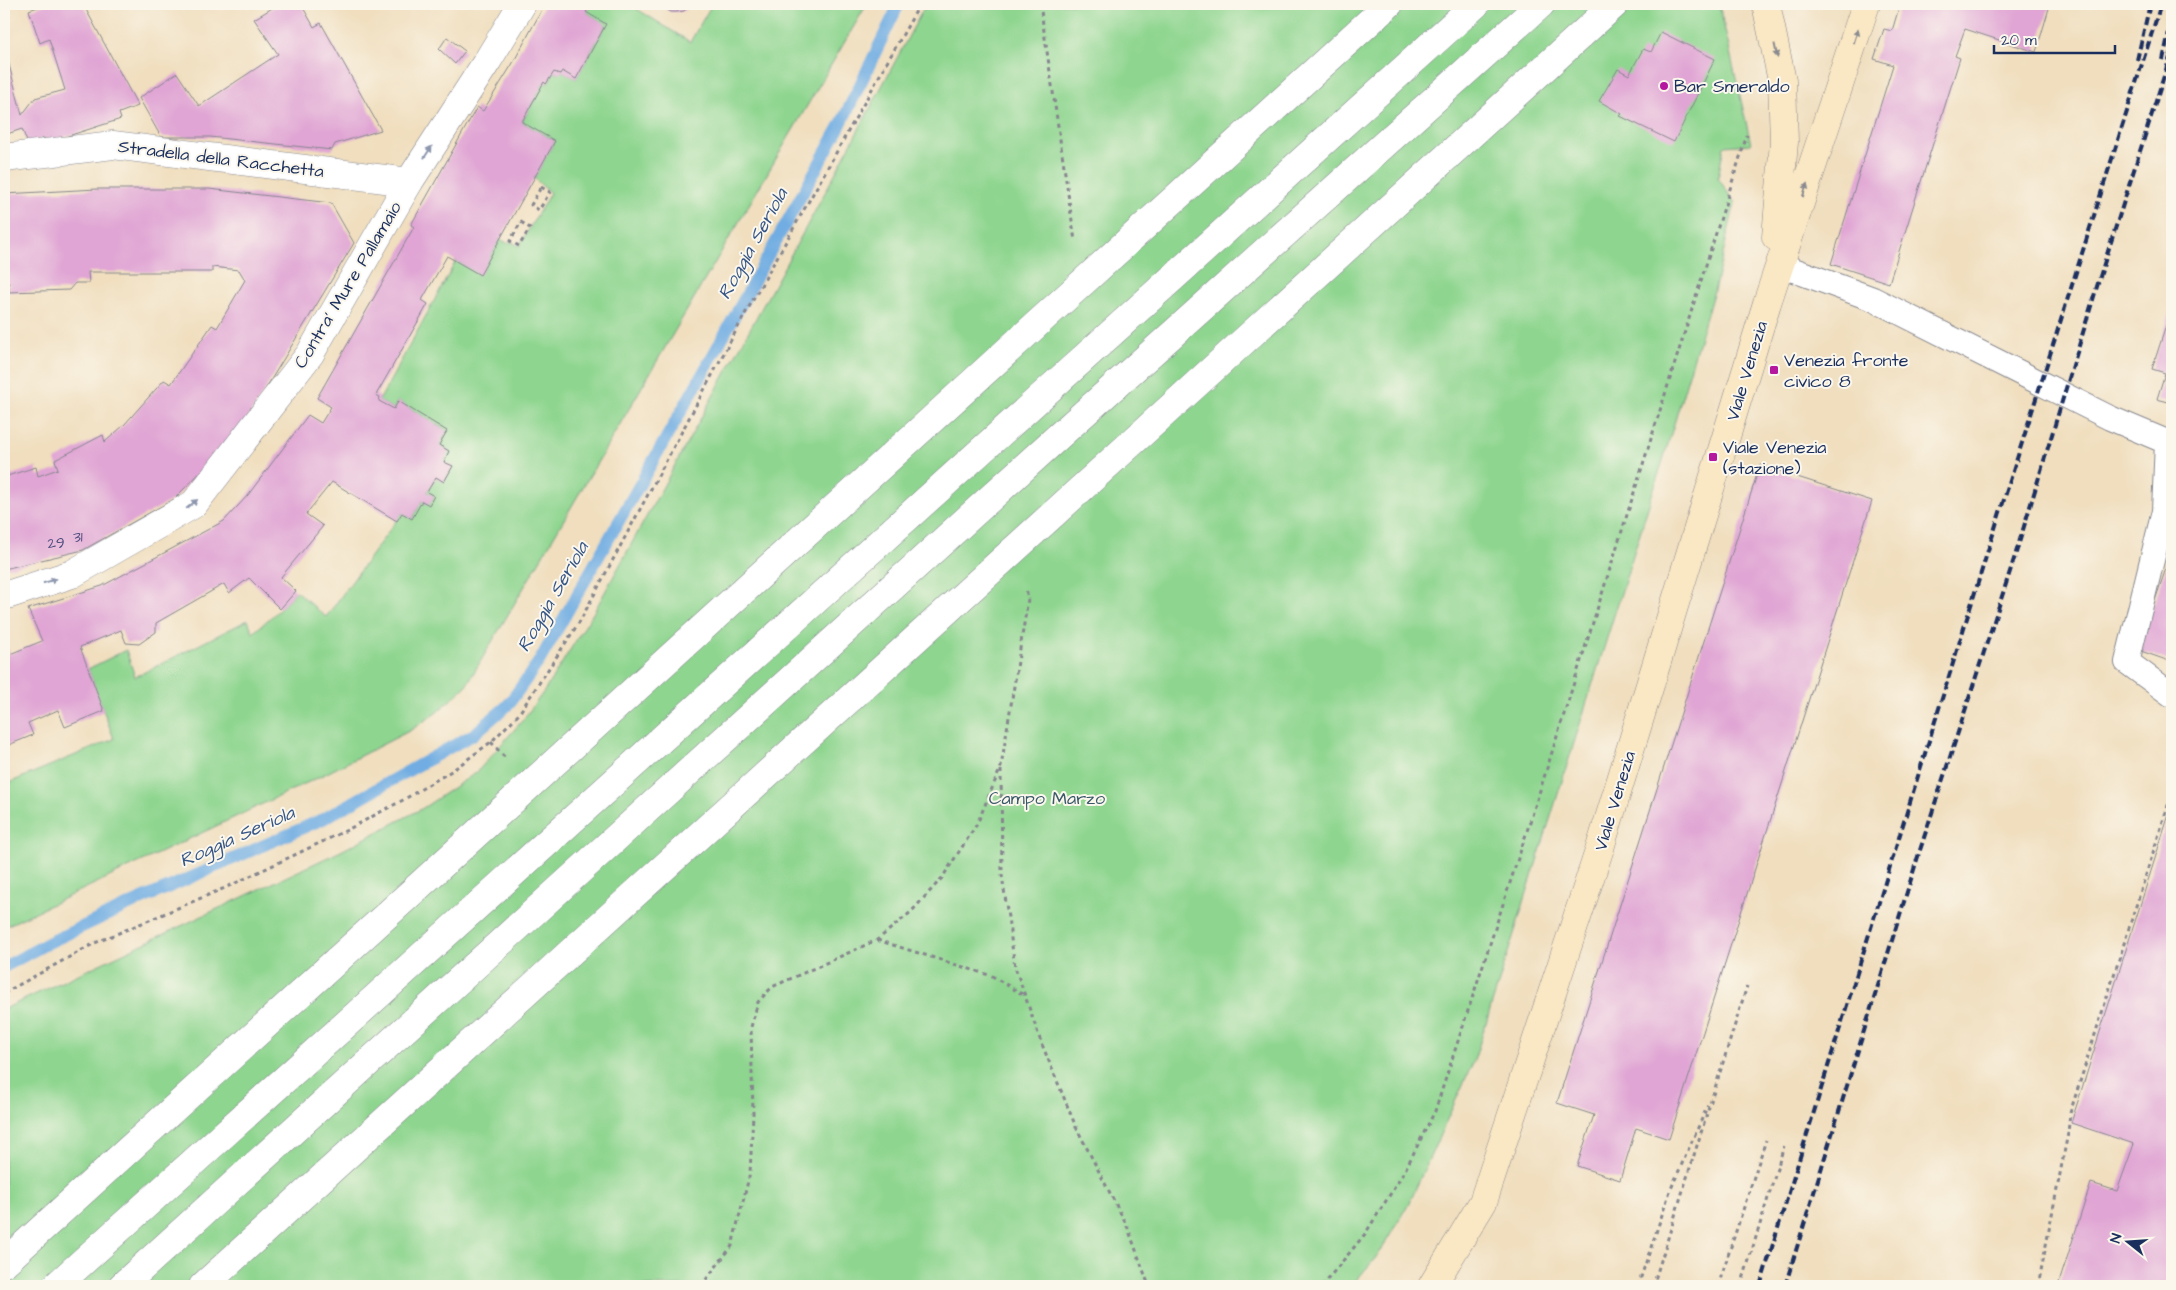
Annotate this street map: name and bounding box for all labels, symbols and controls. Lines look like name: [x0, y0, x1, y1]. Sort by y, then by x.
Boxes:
scale bar: [1994, 22, 2115, 54]
one-way arrow: [1852, 28, 1860, 43]
text: 20 m: [2001, 30, 2037, 51]
one-way arrow: [1772, 44, 1780, 60]
place label: Bar Smeraldo: [1674, 74, 1790, 99]
marker: Bar Smeraldo: [1658, 80, 1670, 92]
street label: Stradella della Racchetta: [117, 134, 325, 184]
one-way arrow: [424, 145, 433, 159]
water label: Roggia Seriola: [711, 182, 795, 304]
one-way arrow: [1801, 182, 1809, 197]
street label: Contra' Mure Pallamaio: [288, 197, 408, 373]
street label: Viale Venezia: [1720, 318, 1774, 424]
place label: Venezia fronte civico 8: [1784, 348, 1909, 394]
marker: Venezia fronte civico 8: [1768, 364, 1780, 376]
place label: Viale Venezia (stazione): [1723, 435, 1827, 481]
marker: Viale Venezia (stazione): [1707, 451, 1719, 463]
one-way arrow: [186, 498, 199, 509]
house number: 31: [73, 527, 83, 548]
house number: 29: [47, 533, 65, 554]
water label: Roggia Seriola: [511, 536, 596, 657]
one-way arrow: [43, 577, 58, 584]
street label: Viale Venezia: [1588, 748, 1642, 854]
park label: Campo Marzo: [989, 786, 1105, 811]
water label: Roggia Seriola: [175, 799, 300, 874]
north arrow: [2104, 1218, 2154, 1268]
text: N: [2106, 1231, 2127, 1246]

